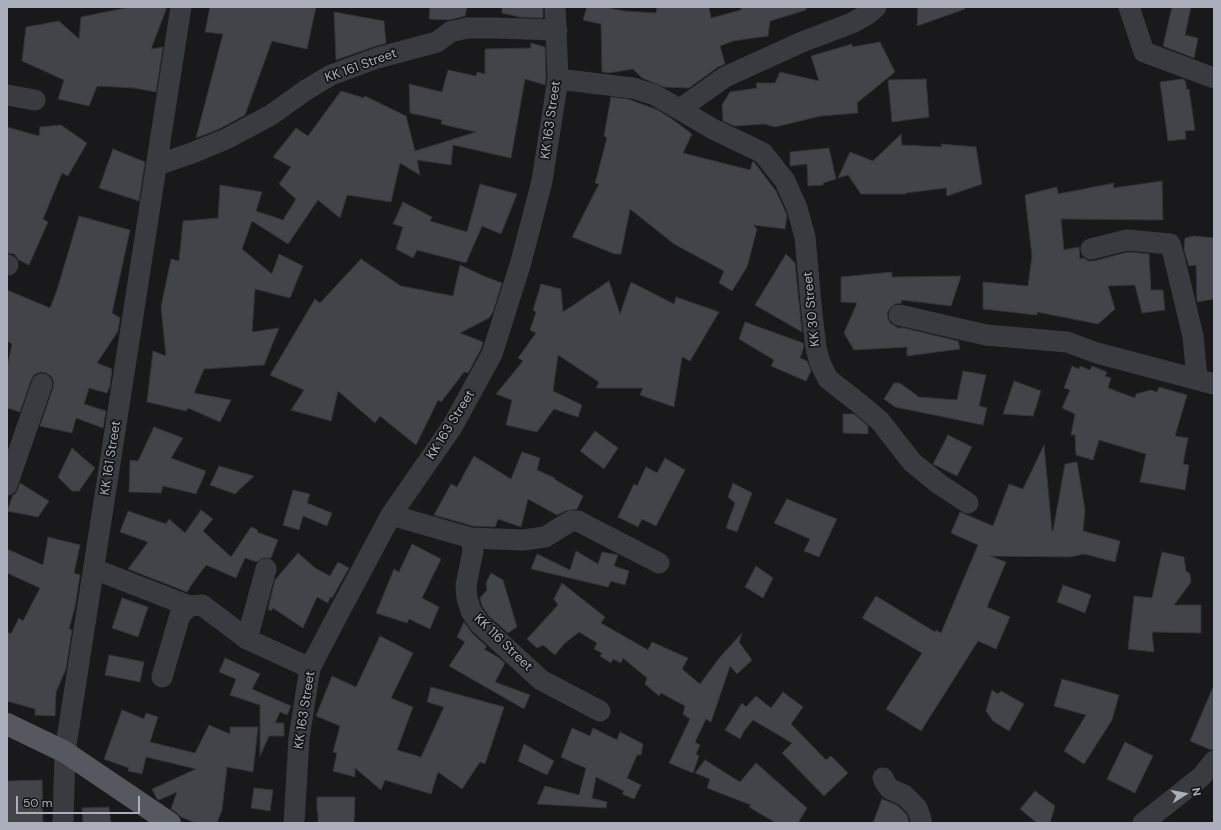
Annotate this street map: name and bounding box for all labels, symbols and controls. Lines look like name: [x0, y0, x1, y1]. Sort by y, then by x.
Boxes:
street label: KK 161 Street: [323, 46, 399, 86]
street label: KK 163 Street: [538, 80, 564, 160]
street label: KK 30 Street: [800, 271, 824, 347]
street label: KK 163 Street: [423, 387, 479, 463]
street label: KK 161 Street: [97, 420, 125, 496]
street label: KK 116 Street: [471, 611, 535, 675]
street label: KK 163 Street: [291, 670, 319, 750]
north arrow: [1165, 774, 1205, 814]
text: N: [1189, 786, 1204, 797]
scale bar: [18, 788, 142, 814]
text: 50 m: [23, 795, 52, 811]

